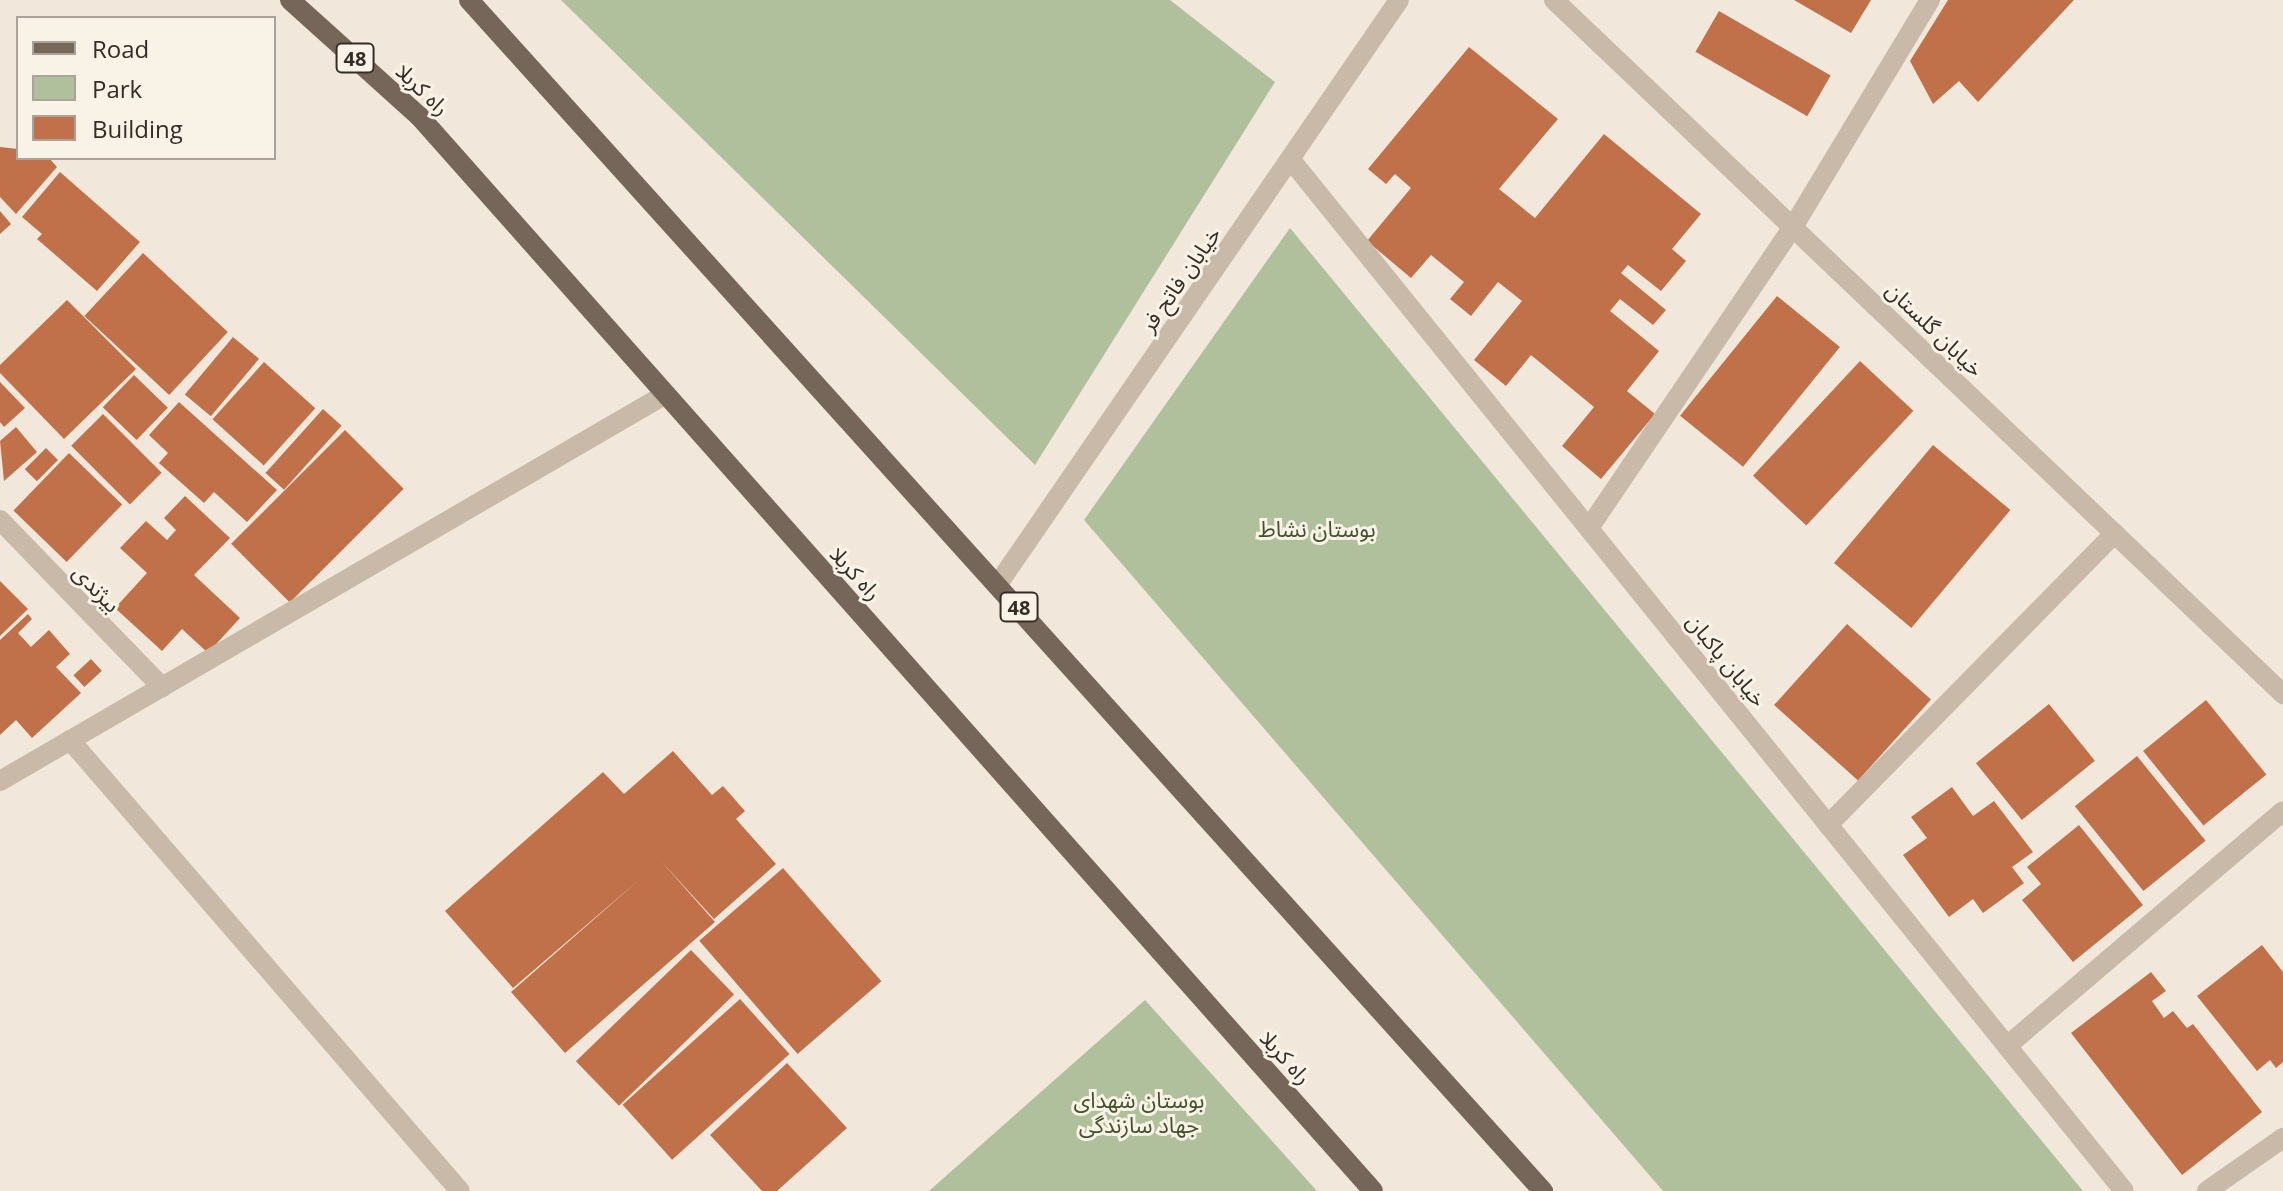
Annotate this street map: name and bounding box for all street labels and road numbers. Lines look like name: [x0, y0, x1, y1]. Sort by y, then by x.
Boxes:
road number: 48: [335, 42, 375, 74]
street label: راه کربلا: [391, 57, 455, 121]
street label: خیابان فاتح فر: [1134, 221, 1226, 337]
street label: خیابان گلستان: [1881, 276, 1989, 382]
street label: راه کربلا: [825, 541, 887, 605]
street label: بیژندی: [68, 559, 126, 617]
road number: 48: [999, 591, 1039, 623]
street label: خیابان پاکبان: [1682, 608, 1772, 712]
street label: راه کربلا: [1255, 1025, 1317, 1089]

